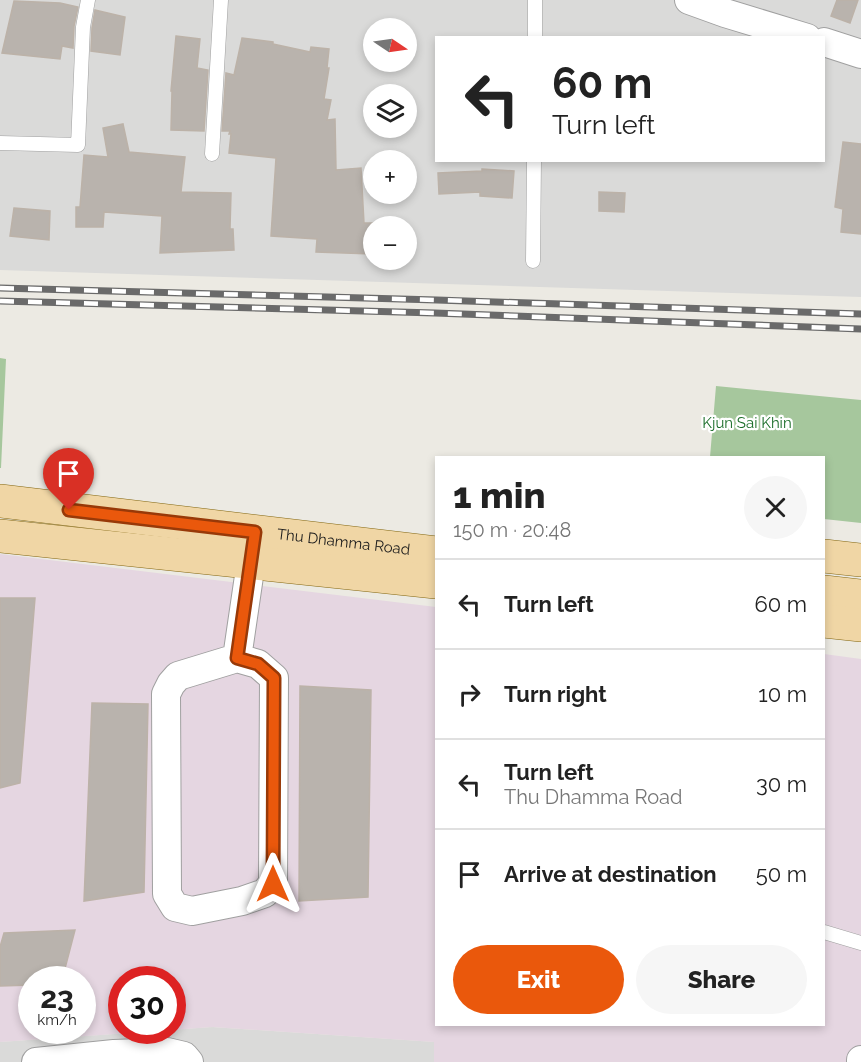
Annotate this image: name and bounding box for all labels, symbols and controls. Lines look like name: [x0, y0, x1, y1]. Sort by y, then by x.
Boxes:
north arrow: [363, 18, 417, 72]
map controls: [363, 18, 417, 270]
text: 60 m: [552, 59, 652, 108]
icon: left: [453, 60, 531, 138]
button: layers: [363, 84, 417, 138]
text: Turn left: [552, 109, 655, 140]
button: +: [363, 150, 417, 204]
button: −: [363, 216, 417, 270]
park label: Kjun Sai Khin: [702, 414, 792, 432]
pin: [43, 448, 94, 510]
icon: arrive: [52, 457, 85, 490]
text: 1 min: [453, 474, 545, 516]
button: close: [744, 476, 807, 539]
text: 150 m · 20:48: [453, 518, 571, 542]
street label: Thu Dhamma Road: [276, 525, 411, 559]
icon: left: [453, 588, 486, 621]
text: Turn left: [504, 591, 594, 617]
text: 60 m: [754, 591, 807, 617]
icon: right: [453, 678, 486, 711]
text: Turn right: [504, 681, 607, 707]
text: 10 m: [758, 681, 807, 707]
text: Turn left: [504, 759, 594, 785]
icon: left: [453, 768, 486, 801]
text: 30 m: [756, 771, 807, 797]
text: Thu Dhamma Road: [504, 785, 682, 809]
position arrow: [241, 852, 305, 916]
icon: arrive: [453, 858, 486, 891]
text: Arrive at destination: [504, 861, 717, 887]
text: 50 m: [756, 861, 807, 887]
button: Exit: [453, 945, 624, 1014]
button: Share: [636, 945, 807, 1014]
speed limit sign: 30: [108, 966, 186, 1044]
text: 23: [40, 980, 74, 1015]
text: km/h: [37, 1011, 77, 1029]

